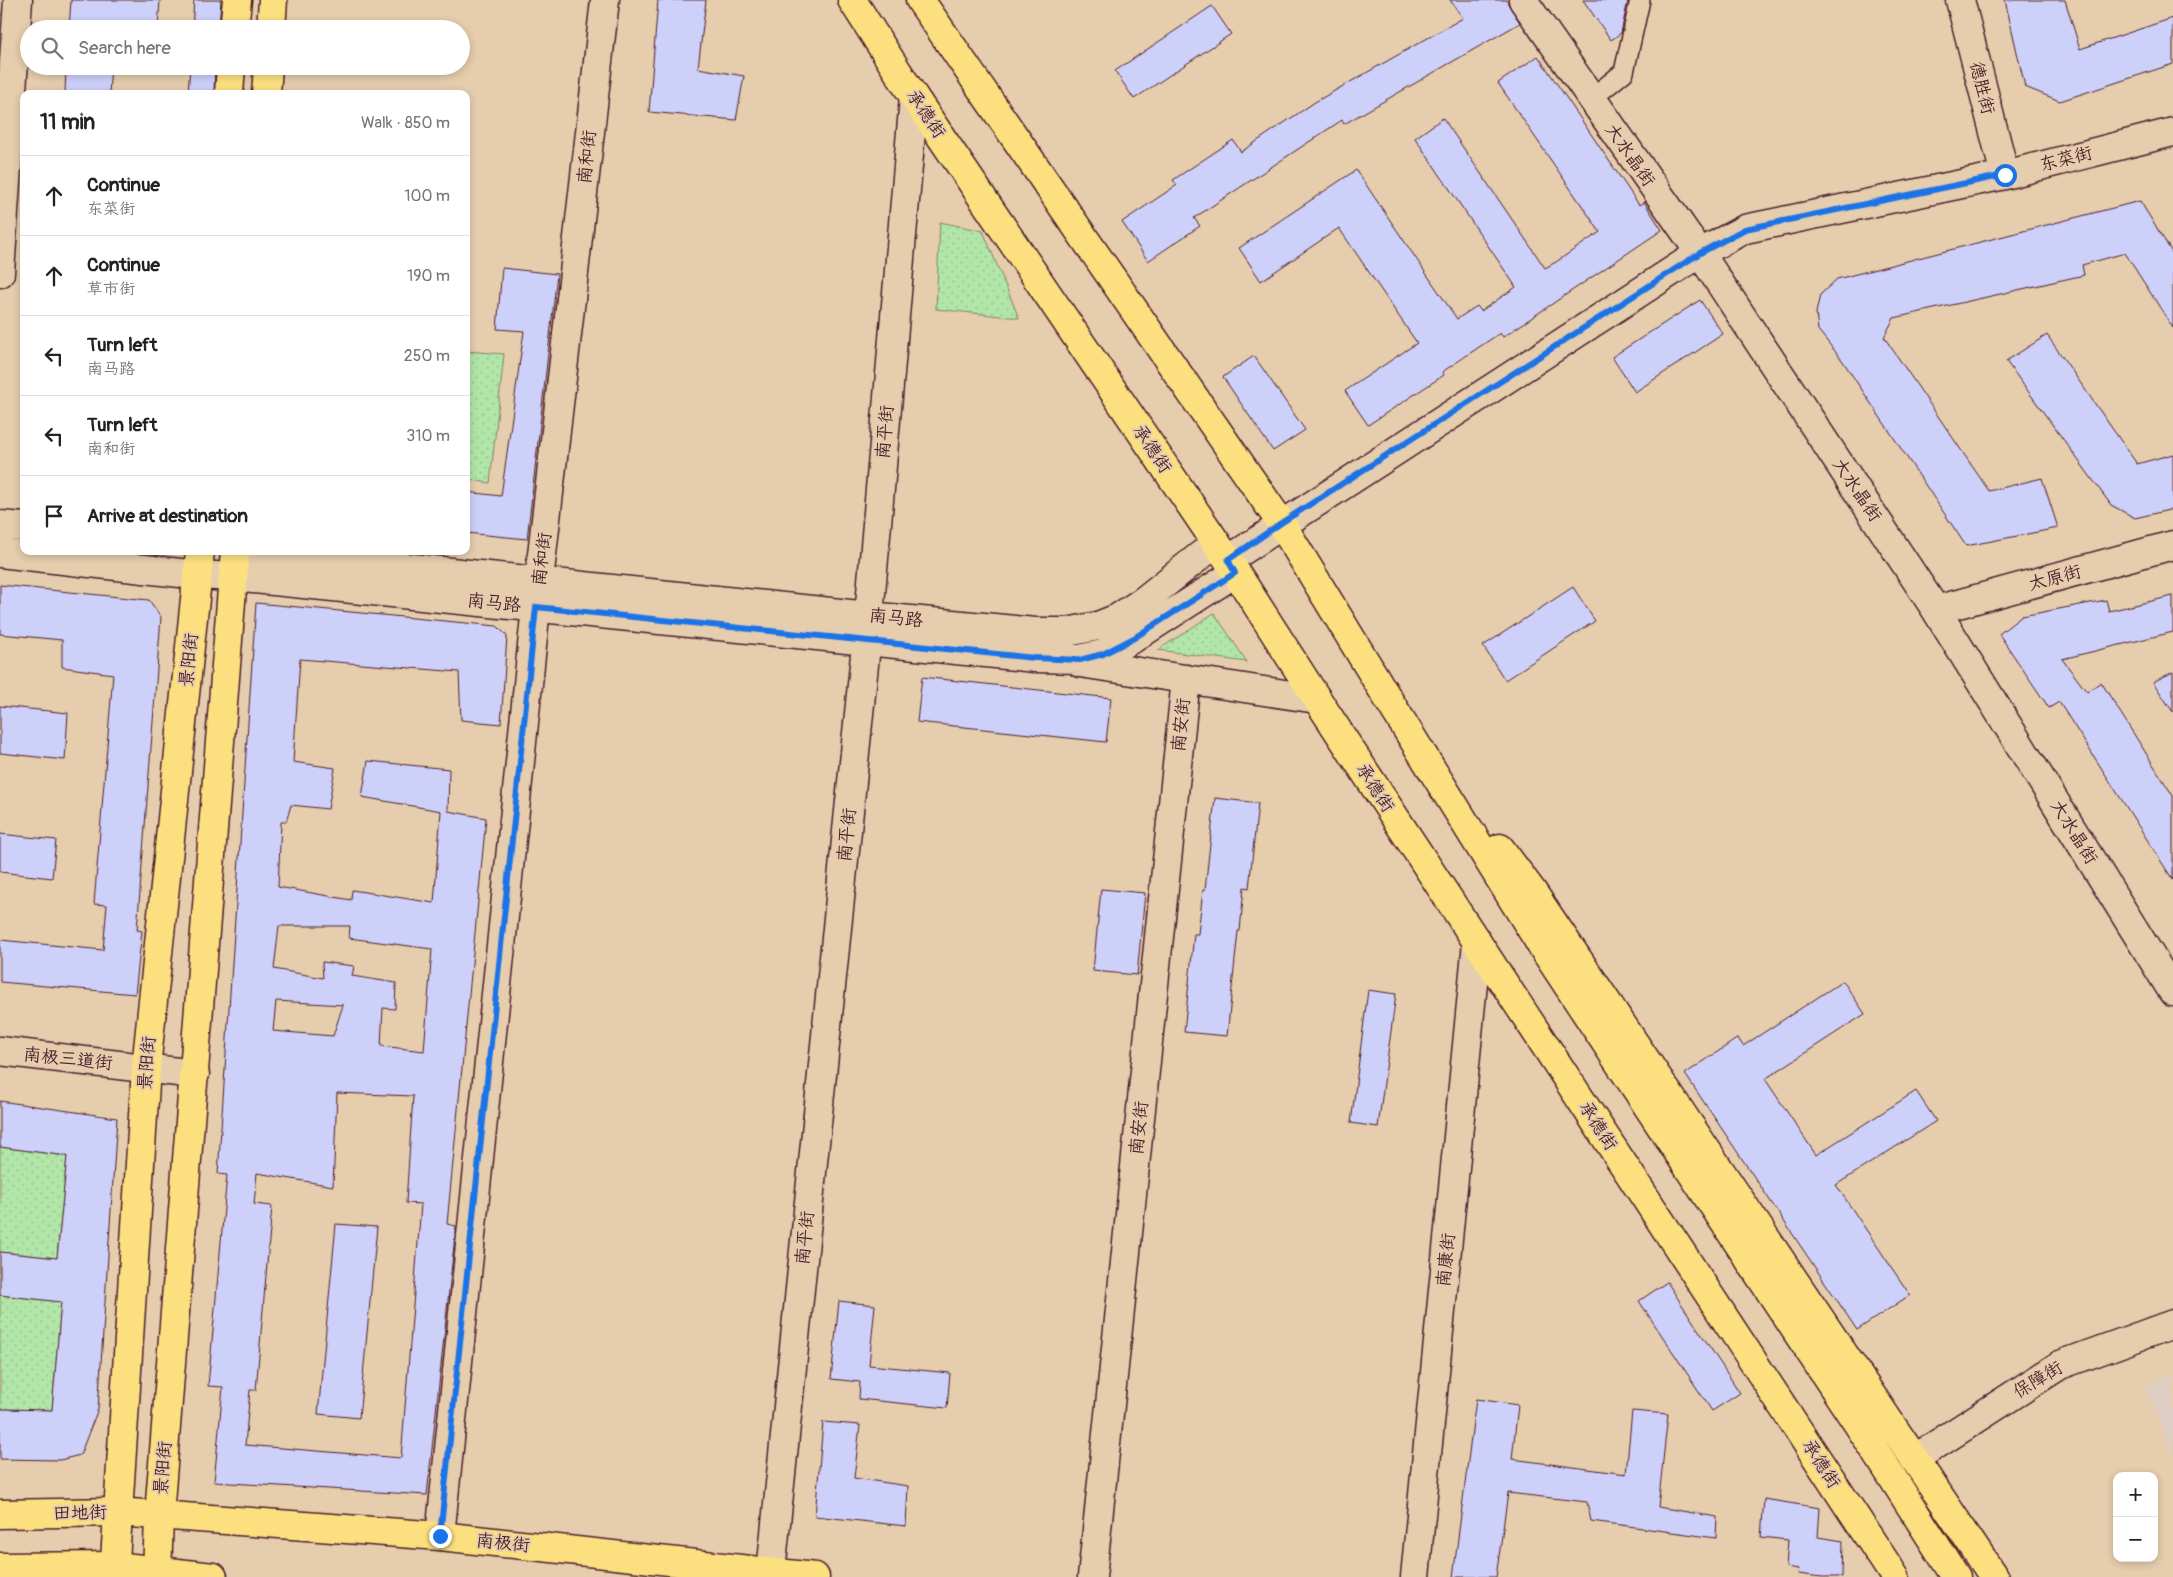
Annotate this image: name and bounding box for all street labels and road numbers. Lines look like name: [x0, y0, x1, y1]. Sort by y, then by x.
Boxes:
street label: 德胜街: [1964, 59, 2000, 117]
street label: 承德街: [901, 85, 951, 143]
street label: 大水晶街: [1600, 119, 1660, 191]
street label: 南和街: [573, 129, 601, 185]
street label: 东菜街: [2037, 141, 2095, 177]
street label: 南平街: [871, 404, 899, 460]
street label: 承德街: [1127, 420, 1177, 478]
street label: 大水晶街: [1827, 454, 1887, 526]
street label: 南和街: [527, 531, 557, 587]
street label: 太原街: [2026, 560, 2084, 596]
street label: 南马路: [466, 589, 522, 617]
street label: 南马路: [868, 604, 924, 632]
street label: 景阳街: [175, 632, 203, 688]
street label: 南安街: [1167, 697, 1195, 753]
street label: 承德街: [1351, 759, 1399, 817]
street label: 大水晶街: [2045, 795, 2103, 869]
street label: 南平街: [833, 807, 861, 863]
street label: 景阳街: [133, 1035, 161, 1091]
street label: 南极三道街: [22, 1043, 114, 1075]
street label: 承德街: [1574, 1097, 1622, 1155]
street label: 南安街: [1125, 1100, 1153, 1156]
street label: 南平街: [791, 1210, 819, 1266]
street label: 南康街: [1432, 1232, 1460, 1288]
street label: 保障街: [2009, 1356, 2067, 1404]
street label: 承德街: [1797, 1435, 1845, 1493]
street label: 景阳街: [149, 1440, 177, 1496]
street label: 田地街: [53, 1501, 107, 1525]
street label: 南极街: [475, 1529, 531, 1557]

